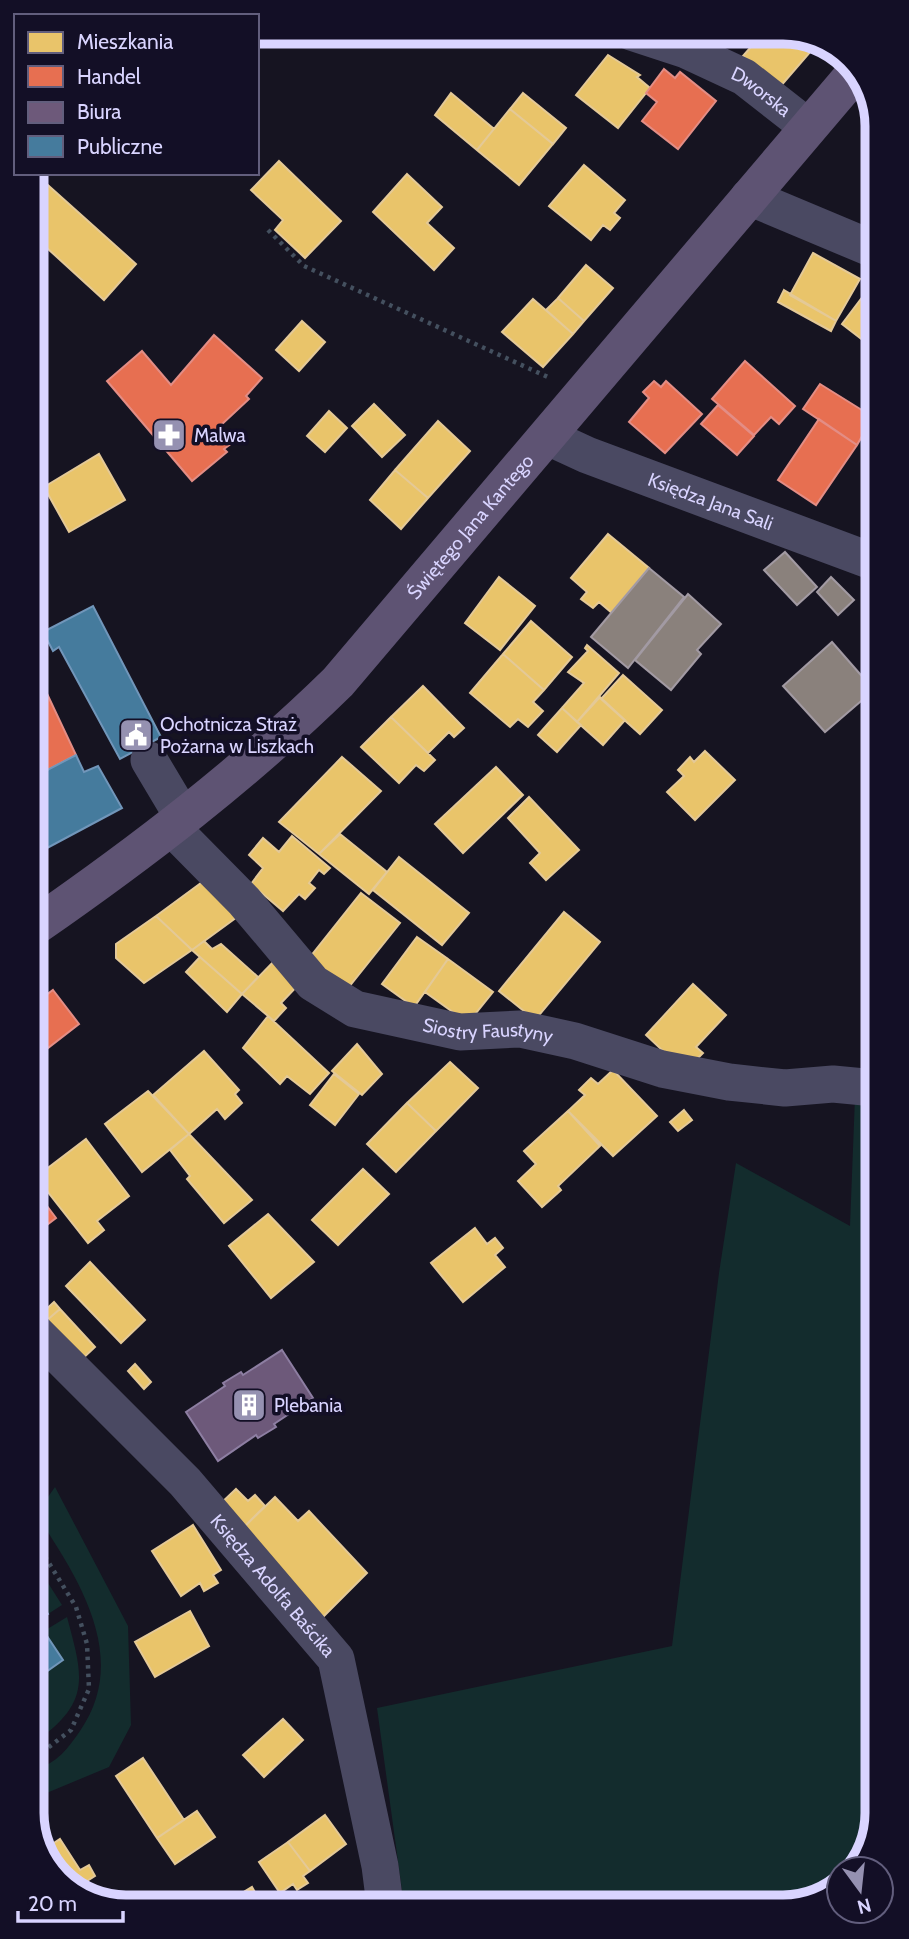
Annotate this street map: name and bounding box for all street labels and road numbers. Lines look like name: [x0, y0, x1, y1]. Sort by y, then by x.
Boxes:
street label: Dworska: [728, 61, 796, 121]
street label: Świętego Jana Kantego: [401, 449, 538, 604]
street label: Księdza Jana Sali: [645, 467, 777, 535]
street label: Siostry Faustyny: [421, 1013, 556, 1047]
street label: Księdza Adolfa Baścika: [206, 1509, 340, 1661]

